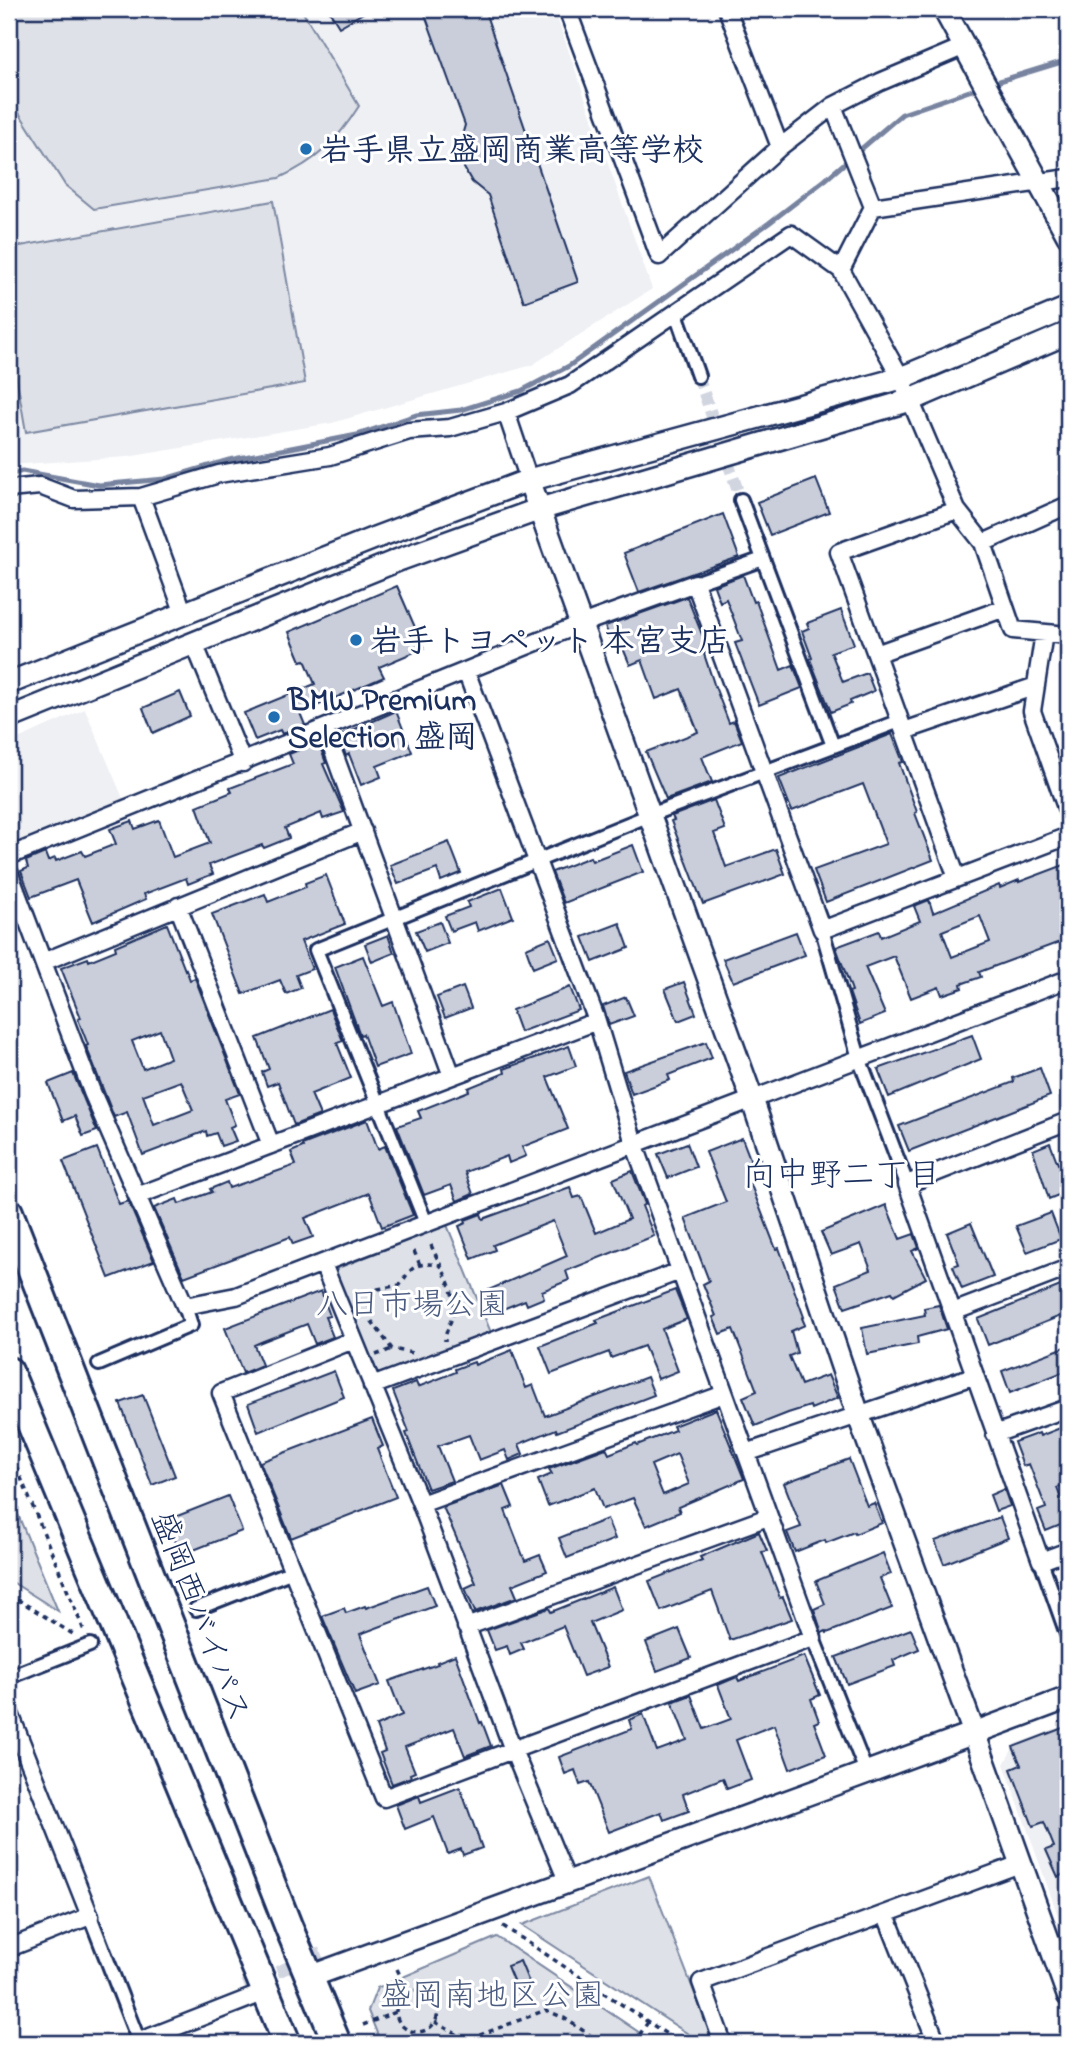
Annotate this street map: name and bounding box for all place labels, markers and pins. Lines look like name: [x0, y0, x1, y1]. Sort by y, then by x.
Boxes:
place label: 岩手県立盛岡商業高等学校: [320, 129, 704, 176]
marker: 岩手県立盛岡商業高等学校: [298, 141, 314, 157]
place label: 岩手トヨペット 本宮支店: [370, 620, 730, 667]
marker: 岩手トヨペット 本宮支店: [348, 632, 364, 648]
place label: BMW Premium Selection 盛岡: [286, 679, 478, 763]
marker: BMW Premium Selection 盛岡: [266, 709, 282, 725]

